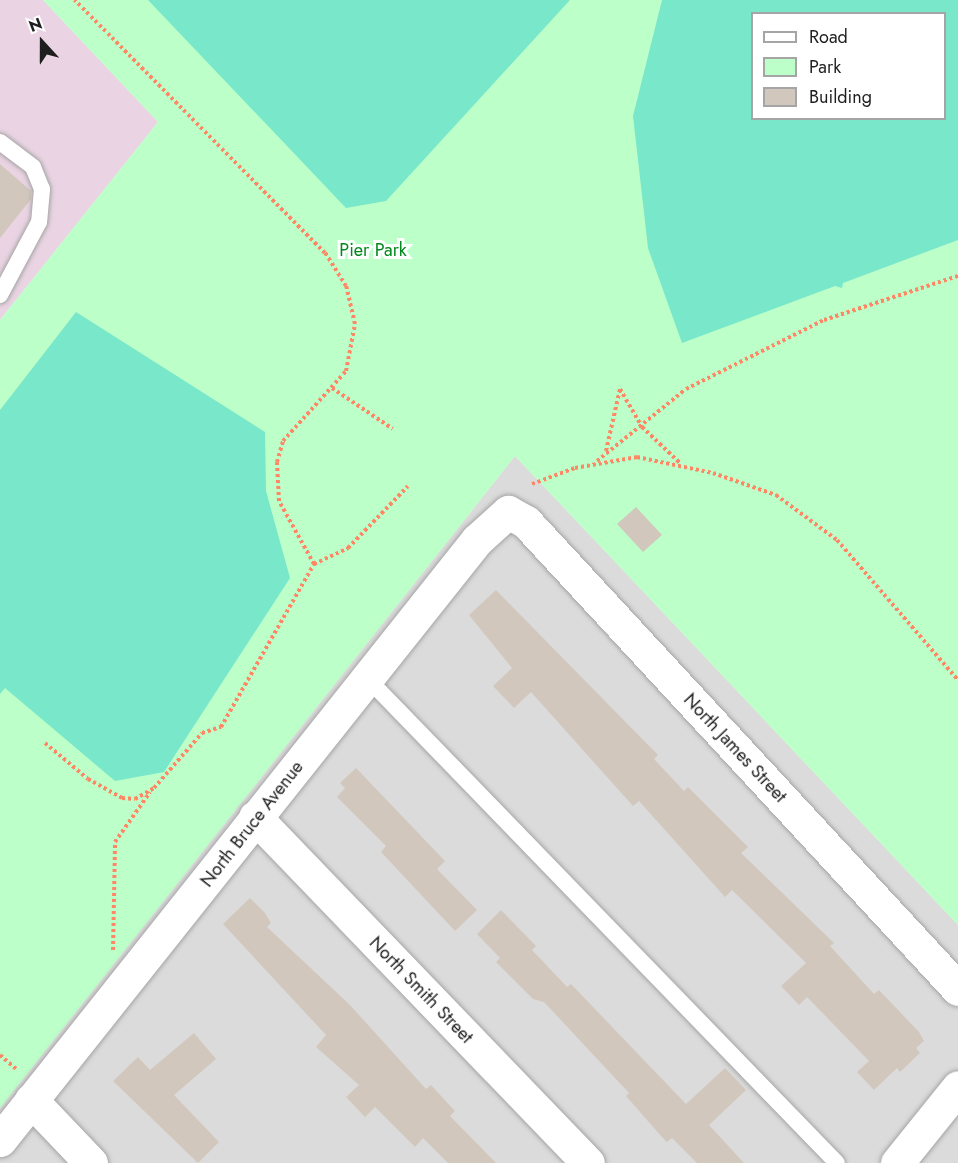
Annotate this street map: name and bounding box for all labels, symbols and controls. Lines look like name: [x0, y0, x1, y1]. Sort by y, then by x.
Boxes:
north arrow: [12, 12, 72, 72]
text: N: [25, 12, 45, 38]
legend: [751, 12, 946, 120]
text: Road: [809, 24, 848, 50]
text: Park: [809, 54, 841, 80]
text: Building: [809, 84, 872, 110]
park label: Pier Park: [339, 239, 407, 261]
street label: North James Street: [679, 689, 791, 807]
street label: North Bruce Avenue: [196, 757, 308, 891]
street label: North Smith Street: [365, 932, 477, 1048]

